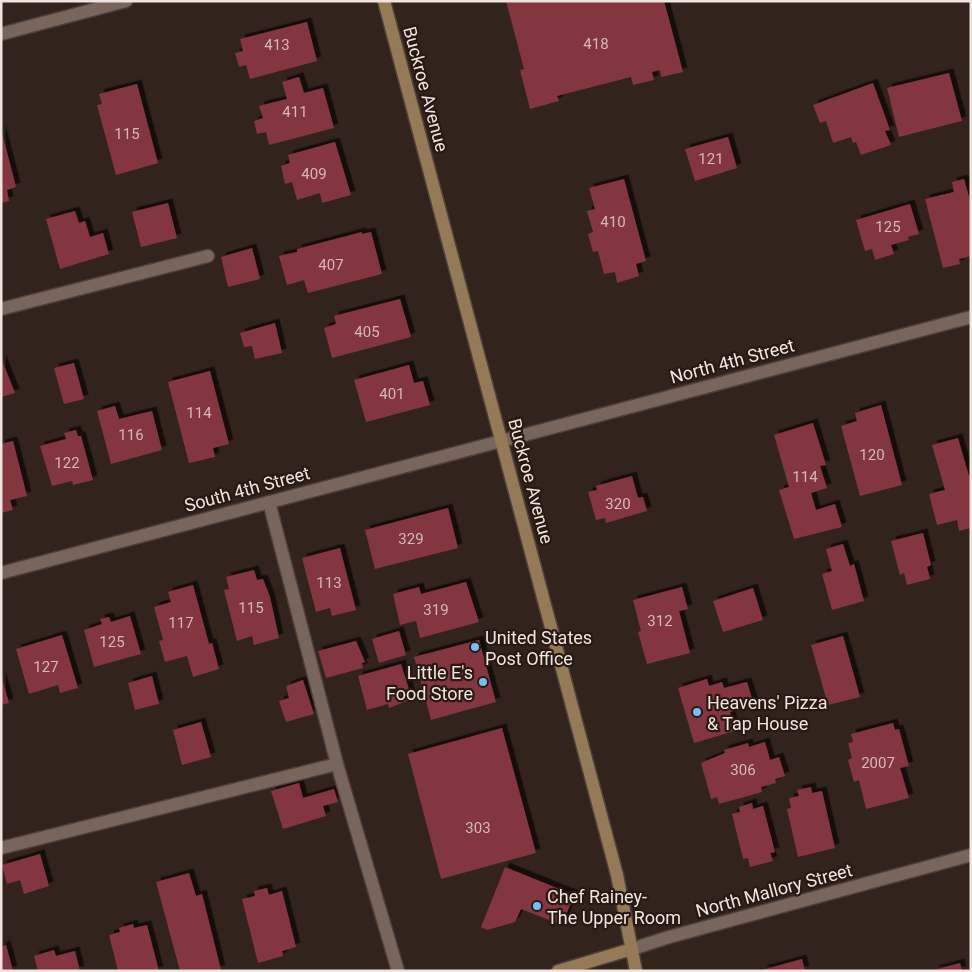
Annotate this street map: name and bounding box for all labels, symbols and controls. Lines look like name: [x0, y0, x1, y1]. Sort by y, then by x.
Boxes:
street label: Buckroe Avenue: [399, 24, 453, 154]
house number: 418: [583, 35, 609, 53]
house number: 413: [264, 36, 290, 54]
house number: 411: [282, 103, 308, 121]
house number: 115: [114, 125, 140, 143]
house number: 121: [698, 150, 724, 168]
house number: 409: [301, 165, 327, 183]
house number: 410: [600, 213, 626, 231]
house number: 125: [875, 218, 901, 236]
house number: 407: [318, 256, 344, 274]
house number: 405: [354, 323, 380, 341]
street label: North 4th Street: [668, 334, 797, 388]
house number: 401: [379, 385, 405, 403]
house number: 114: [186, 404, 212, 422]
street label: Buckroe Avenue: [504, 416, 558, 546]
house number: 116: [118, 426, 144, 444]
house number: 120: [859, 446, 885, 464]
house number: 122: [54, 454, 80, 472]
street label: South 4th Street: [182, 462, 312, 516]
house number: 114: [792, 468, 818, 486]
house number: 320: [605, 495, 631, 513]
house number: 329: [398, 530, 424, 548]
house number: 113: [316, 574, 342, 592]
house number: 115: [238, 599, 264, 617]
house number: 319: [423, 601, 449, 619]
house number: 312: [647, 612, 673, 630]
house number: 117: [168, 614, 194, 632]
place label: United States Post Office: [485, 627, 592, 669]
house number: 125: [99, 633, 125, 651]
marker: United States Post Office: [469, 641, 481, 653]
house number: 127: [33, 658, 59, 676]
place label: Little E's Food Store: [386, 662, 473, 704]
marker: Little E's Food Store: [477, 676, 489, 688]
place label: Heavens' Pizza & Tap House: [707, 692, 827, 734]
marker: Heavens' Pizza & Tap House: [691, 706, 703, 718]
house number: 2007: [861, 754, 895, 772]
house number: 306: [730, 761, 756, 779]
house number: 303: [465, 819, 491, 837]
street label: North Mallory Street: [693, 859, 855, 921]
place label: Chef Rainey- The Upper Room: [547, 886, 681, 928]
marker: Chef Rainey- The Upper Room: [531, 900, 543, 912]

